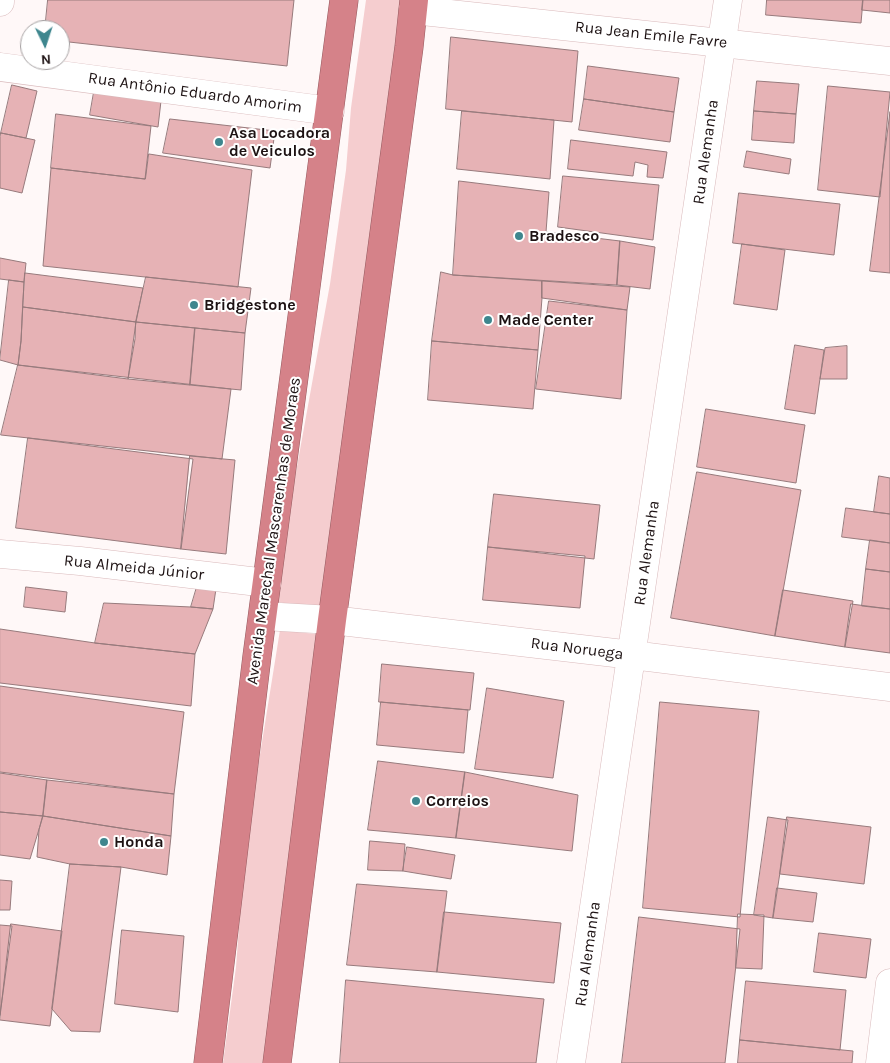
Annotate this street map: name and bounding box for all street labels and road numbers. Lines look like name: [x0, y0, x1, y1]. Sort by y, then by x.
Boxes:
street label: Rua Jean Emile Favre: [574, 17, 728, 53]
street label: Rua Antônio Eduardo Amorim: [87, 68, 303, 118]
street label: Rua Alemanha: [689, 98, 723, 206]
street label: Avenida Marechal Mascarenhas de Moraes: [243, 376, 305, 686]
street label: Rua Alemanha: [630, 499, 664, 607]
street label: Rua Almeida Júnior: [63, 551, 205, 585]
street label: Rua Noruega: [530, 634, 624, 664]
street label: Rua Alemanha: [571, 900, 605, 1008]

